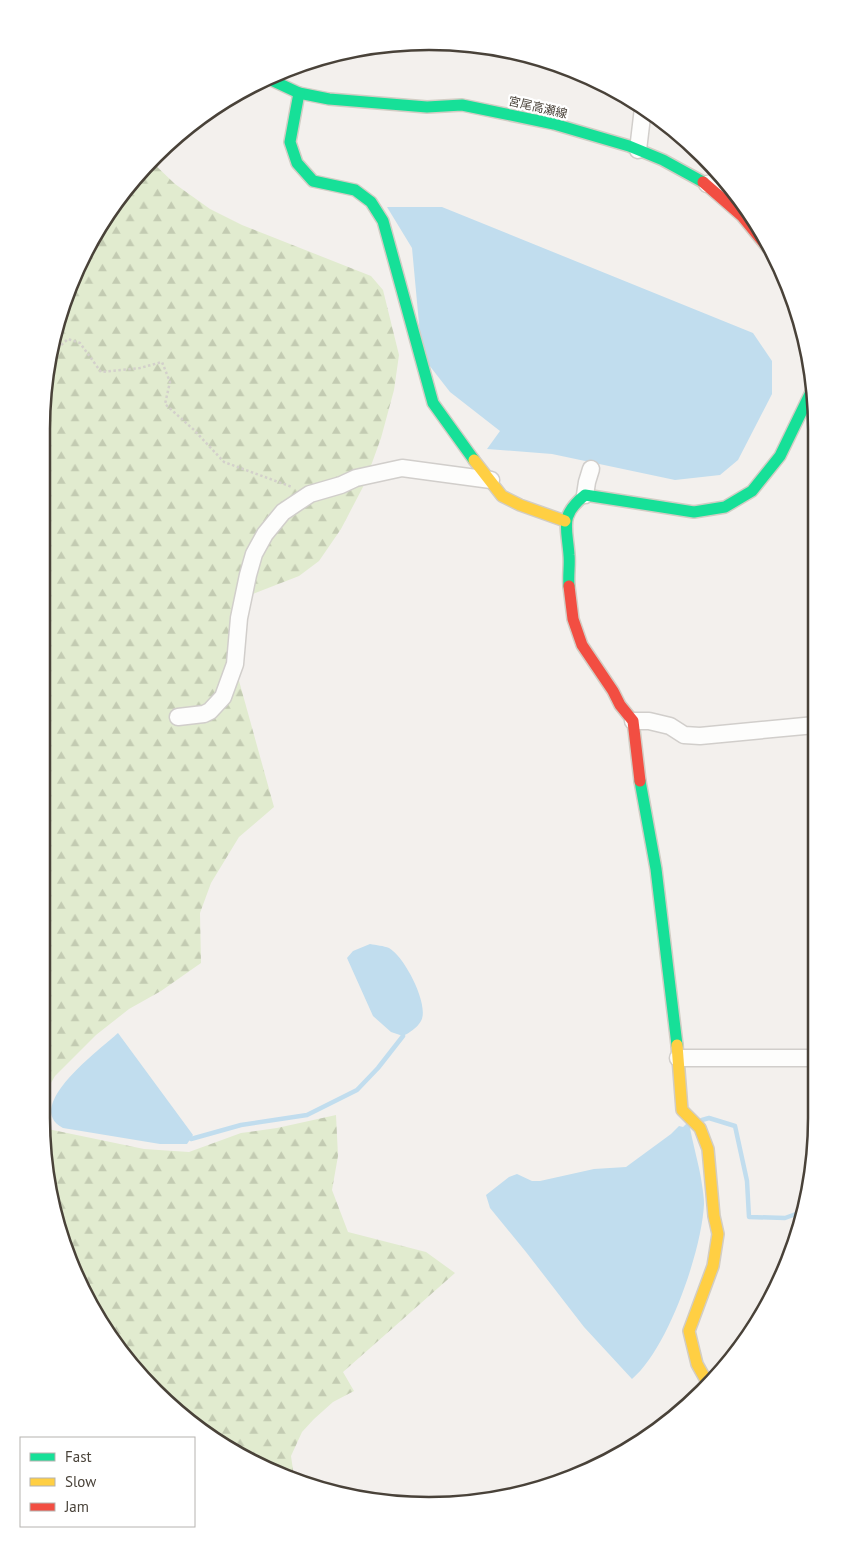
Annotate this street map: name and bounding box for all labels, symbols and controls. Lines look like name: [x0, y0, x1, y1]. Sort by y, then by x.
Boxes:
street label: 宮尾高瀬線: [507, 93, 569, 121]
legend: [20, 1437, 195, 1527]
text: Fast: [65, 1447, 92, 1466]
text: Slow: [65, 1472, 96, 1491]
text: Jam: [64, 1497, 89, 1516]

